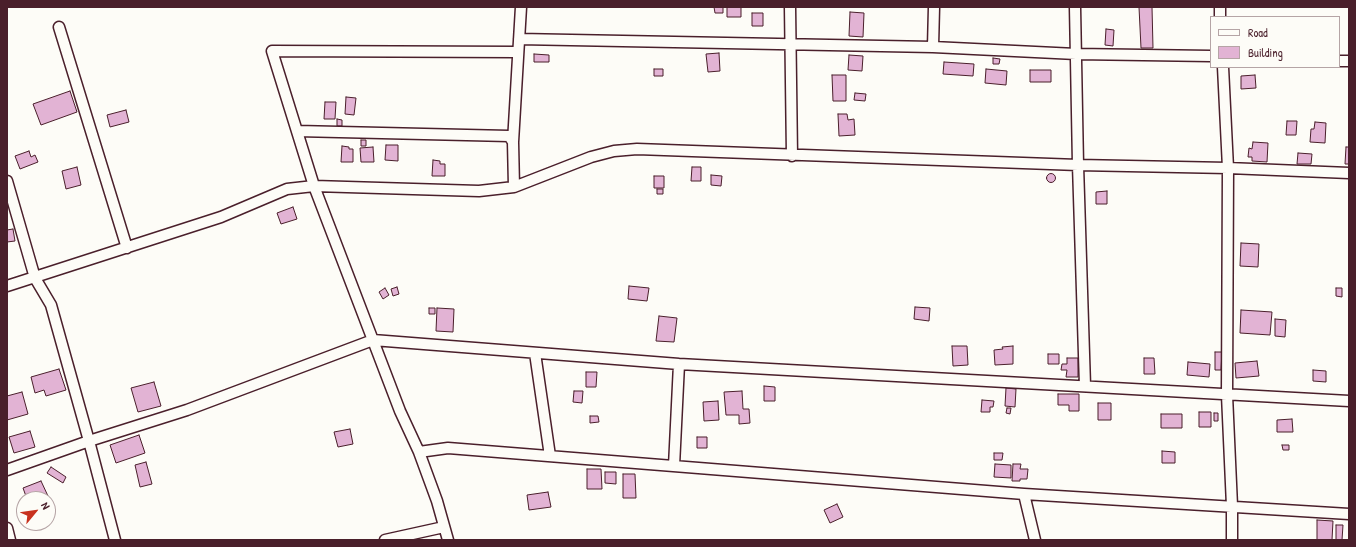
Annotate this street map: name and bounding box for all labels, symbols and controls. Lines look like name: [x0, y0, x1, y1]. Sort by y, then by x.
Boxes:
legend: [1210, 16, 1340, 68]
text: Road: [1248, 24, 1268, 41]
text: Building: [1248, 44, 1283, 61]
north arrow: [16, 491, 56, 531]
text: N: [38, 500, 53, 512]

